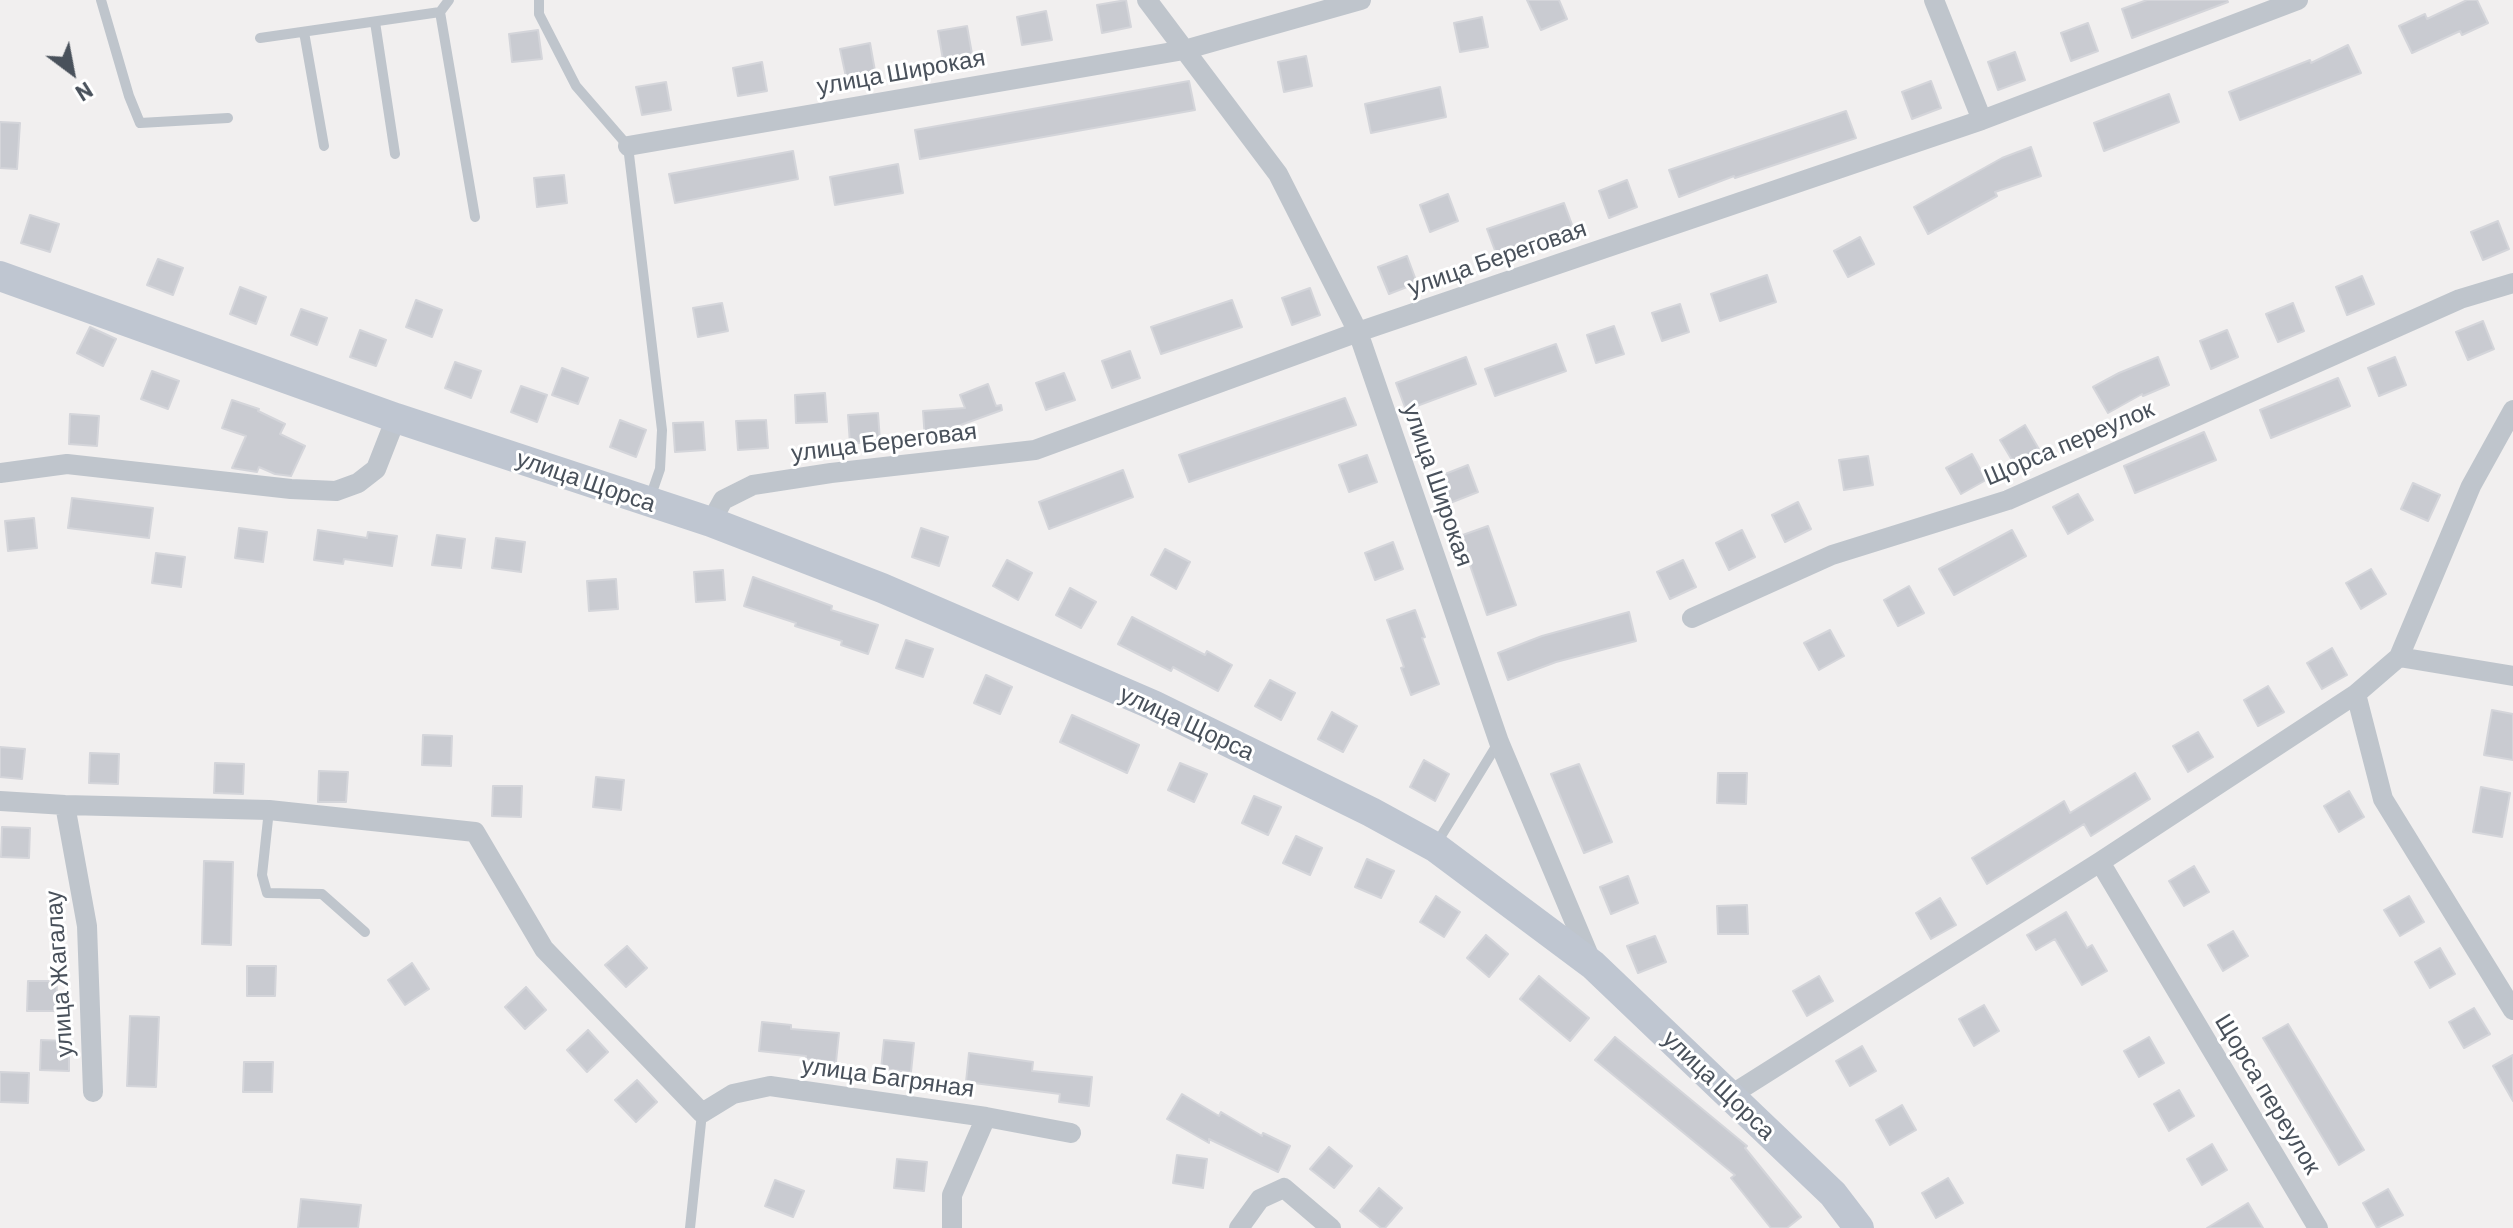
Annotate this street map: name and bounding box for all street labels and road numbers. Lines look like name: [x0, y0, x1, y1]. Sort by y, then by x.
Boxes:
street label: улица Широкая: [815, 43, 987, 101]
street label: улица Береговая: [1404, 214, 1590, 302]
street label: Щорса переулок: [1980, 394, 2158, 492]
street label: улица Широкая: [1397, 400, 1479, 570]
street label: улица Береговая: [789, 416, 979, 468]
street label: улица Щорса: [513, 444, 659, 518]
street label: улица Щорса: [1115, 679, 1259, 767]
street label: улица Жагалау: [39, 890, 79, 1058]
street label: Щорса переулок: [2209, 1009, 2327, 1179]
street label: улица Щорса: [1657, 1024, 1781, 1146]
street label: улица Багряная: [800, 1051, 976, 1103]

